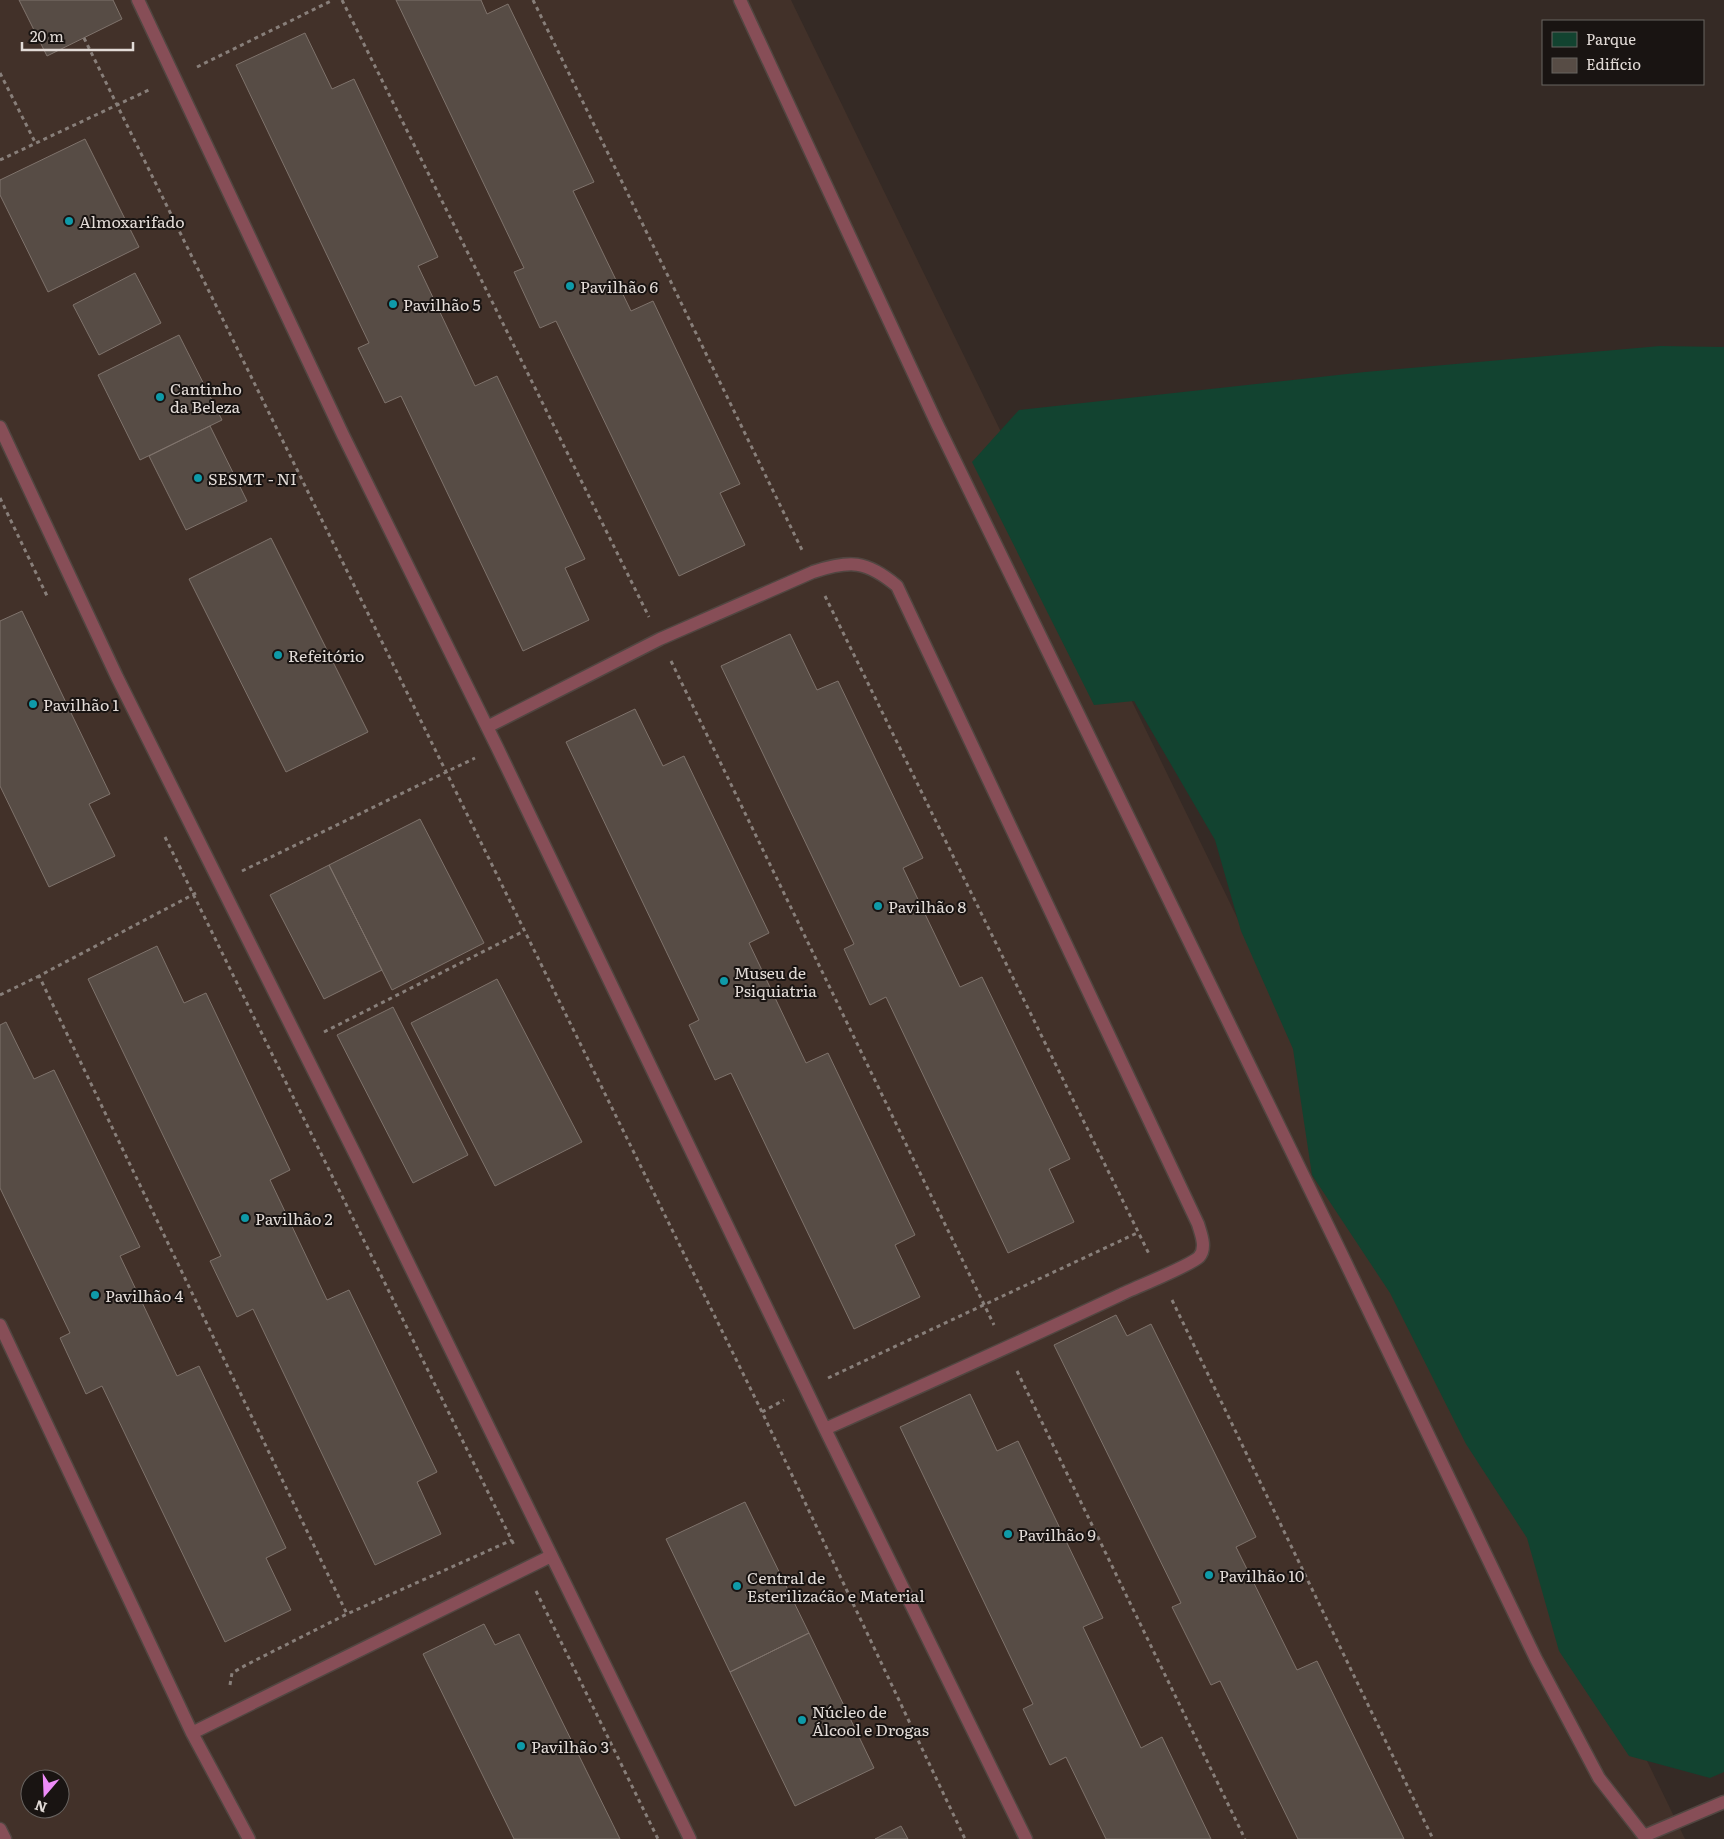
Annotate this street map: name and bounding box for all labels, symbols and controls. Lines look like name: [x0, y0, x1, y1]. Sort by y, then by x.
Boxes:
scale bar: [22, 20, 134, 52]
legend: [1542, 20, 1704, 85]
text: 20 m: [30, 24, 64, 47]
text: Parque: [1586, 27, 1636, 50]
text: Edifício: [1586, 52, 1641, 75]
place label: Almoxarifado: [79, 209, 185, 233]
marker: Almoxarifado: [63, 215, 75, 227]
place label: Pavilhão 6: [580, 274, 658, 298]
marker: Pavilhão 6: [564, 280, 576, 292]
place label: Pavilhão 5: [403, 292, 481, 316]
marker: Pavilhão 5: [387, 298, 399, 310]
place label: Cantinho da Beleza: [170, 376, 242, 418]
marker: Cantinho da Beleza: [154, 391, 166, 403]
place label: SESMT - NI: [208, 466, 297, 490]
marker: SESMT - NI: [192, 472, 204, 484]
place label: Refeitório: [288, 643, 365, 667]
marker: Refeitório: [272, 649, 284, 661]
place label: Pavilhão 1: [43, 692, 119, 716]
marker: Pavilhão 1: [27, 698, 39, 710]
place label: Pavilhão 8: [888, 894, 966, 918]
marker: Pavilhão 8: [872, 900, 884, 912]
place label: Museu de Psiquiatria: [734, 960, 817, 1002]
marker: Museu de Psiquiatria: [718, 975, 730, 987]
place label: Pavilhão 2: [255, 1206, 333, 1230]
marker: Pavilhão 2: [239, 1212, 251, 1224]
place label: Pavilhão 4: [105, 1283, 183, 1307]
marker: Pavilhão 4: [89, 1289, 101, 1301]
place label: Pavilhão 9: [1018, 1522, 1096, 1546]
marker: Pavilhão 9: [1002, 1528, 1014, 1540]
place label: Pavilhão 10: [1219, 1563, 1304, 1587]
place label: Central de Esterilizaćão e Material: [747, 1565, 925, 1607]
marker: Pavilhão 10: [1203, 1569, 1215, 1581]
marker: Central de Esterilizaćão e Material: [731, 1580, 743, 1592]
place label: Núcleo de Álcool e Drogas: [812, 1699, 929, 1741]
marker: Núcleo de Álcool e Drogas: [796, 1714, 808, 1726]
place label: Pavilhão 3: [531, 1734, 609, 1758]
marker: Pavilhão 3: [515, 1740, 527, 1752]
north arrow: [20, 1769, 70, 1819]
text: N: [31, 1796, 49, 1819]

